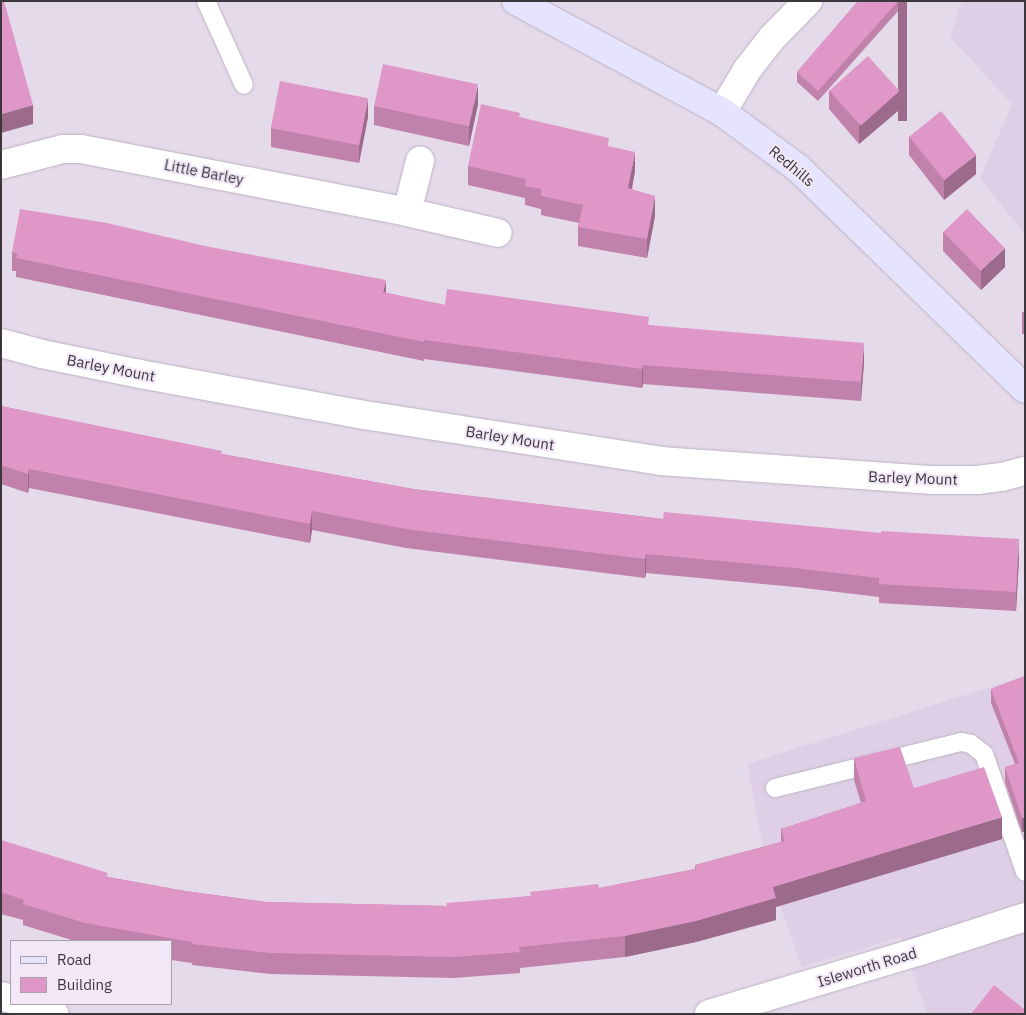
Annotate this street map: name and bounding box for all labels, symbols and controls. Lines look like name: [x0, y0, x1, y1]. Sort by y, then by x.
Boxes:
street label: Redhills: [766, 142, 818, 190]
street label: Little Barley: [163, 155, 245, 189]
street label: Barley Mount: [65, 351, 157, 385]
street label: Barley Mount: [464, 422, 556, 454]
street label: Barley Mount: [868, 467, 958, 489]
legend: [10, 940, 172, 1005]
street label: Isleworth Road: [815, 943, 919, 991]
text: Road: [57, 950, 92, 969]
text: Building: [57, 975, 112, 994]

